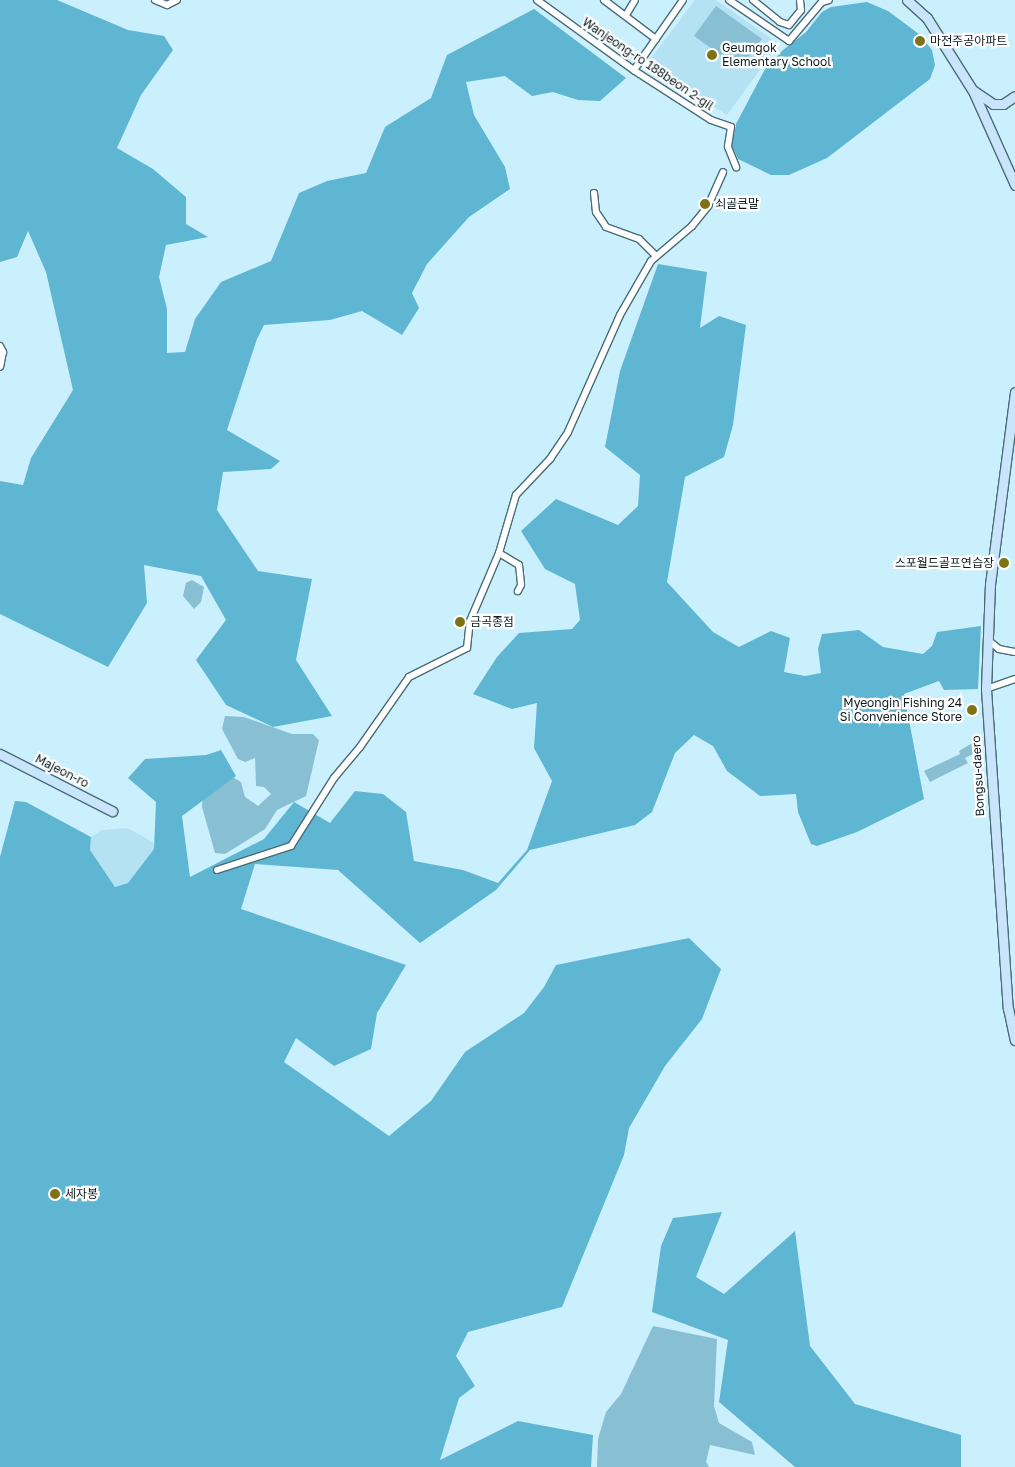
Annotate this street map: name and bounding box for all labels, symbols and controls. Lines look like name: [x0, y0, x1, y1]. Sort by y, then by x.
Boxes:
street label: Wanjeong-ro 188beon 2-gil: [580, 15, 716, 113]
place label: 마전주공아파트: [930, 34, 1007, 48]
marker: 마전주공아파트: [914, 35, 926, 47]
place label: Geumgok Elementary School: [722, 41, 831, 69]
marker: Geumgok Elementary School: [706, 49, 718, 61]
place label: 쇠골큰말: [715, 197, 759, 211]
marker: 쇠골큰말: [699, 198, 711, 210]
place label: 스포월드골프연습장: [895, 556, 994, 570]
marker: 스포월드골프연습장: [998, 557, 1010, 569]
place label: 금곡종점: [470, 615, 514, 629]
marker: 금곡종점: [454, 616, 466, 628]
place label: Myeongin Fishing 24 Si Convenience Store: [840, 696, 962, 724]
marker: Myeongin Fishing 24 Si Convenience Store: [966, 704, 978, 716]
street label: Bongsu-daero: [969, 735, 987, 817]
street label: Majeon-ro: [33, 751, 91, 791]
place label: 세자봉: [65, 1187, 98, 1201]
marker: 세자봉: [49, 1188, 61, 1200]

